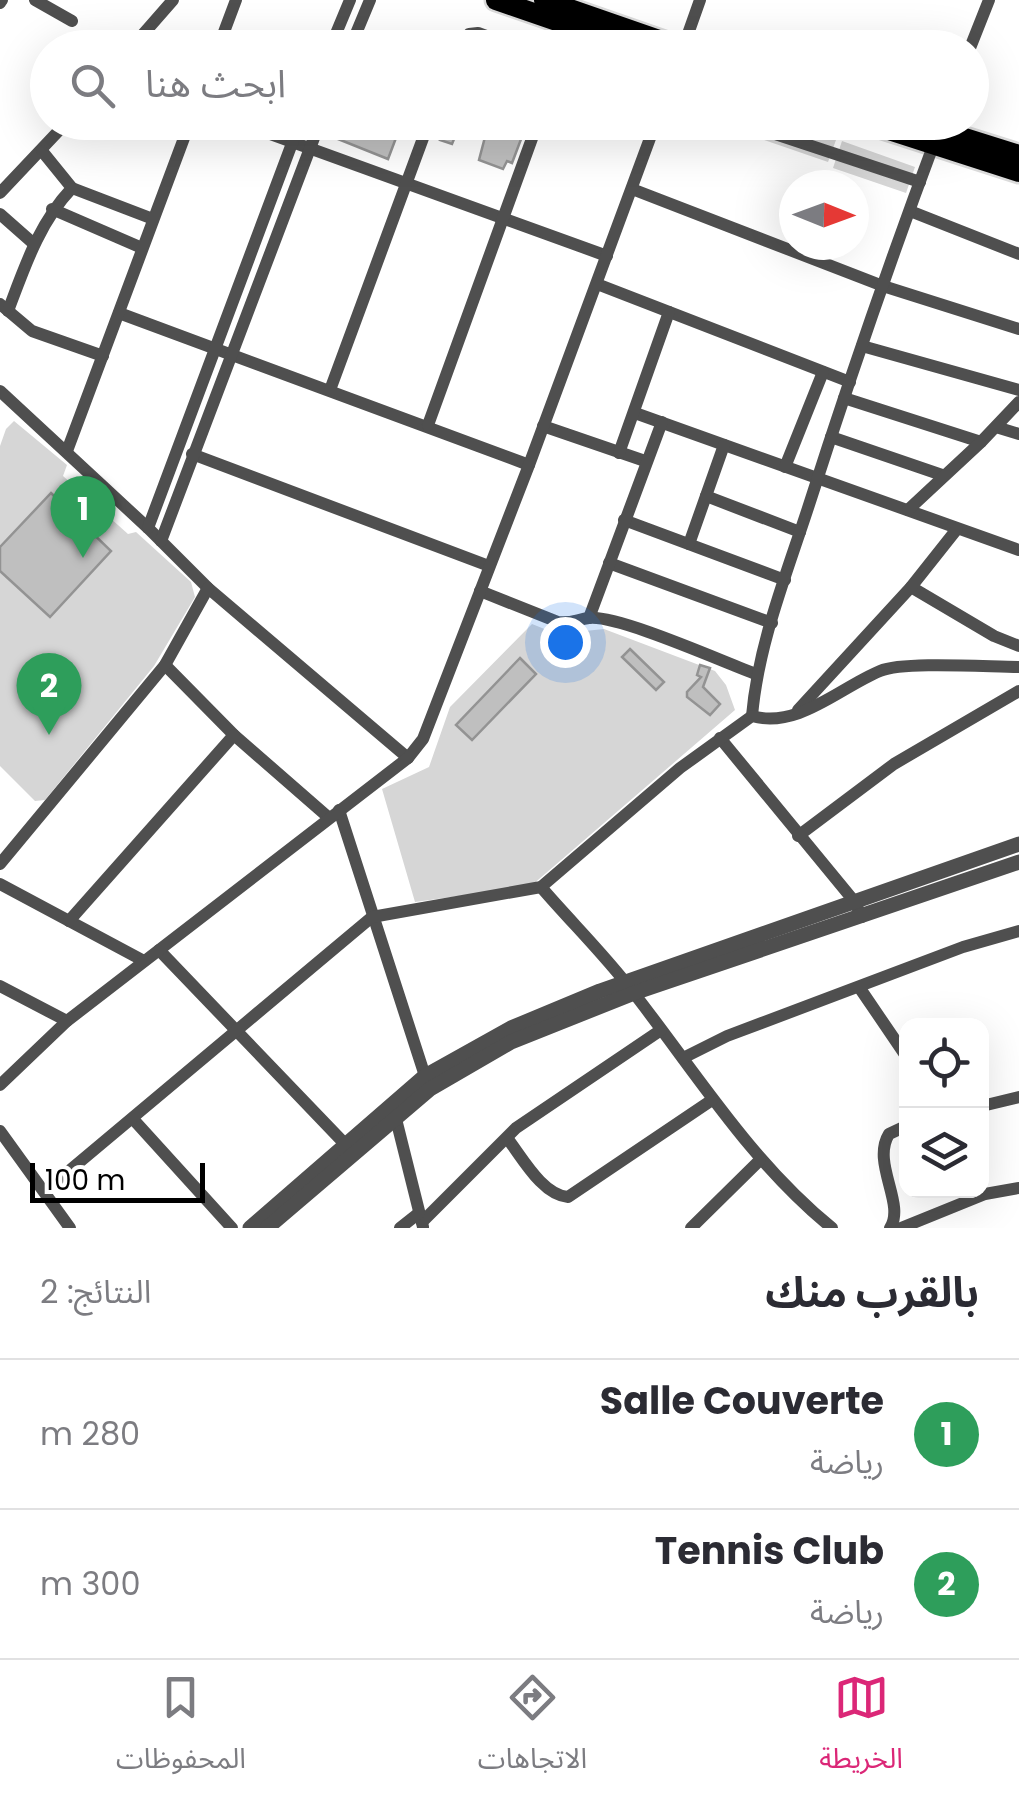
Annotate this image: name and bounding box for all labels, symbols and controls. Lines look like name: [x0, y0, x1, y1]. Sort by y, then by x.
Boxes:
search box: [30, 30, 989, 140]
text: ابحث هنا: [145, 57, 286, 110]
icon: search: [65, 58, 120, 113]
north arrow: [779, 170, 869, 260]
pin: 1: [51, 476, 116, 558]
your location: [540, 617, 591, 668]
pin: 2: [17, 652, 82, 735]
map controls: [899, 1018, 989, 1198]
button: locate: [899, 1018, 989, 1108]
button: layers: [899, 1108, 989, 1198]
scale bar: [30, 1158, 205, 1202]
text: 100 m: [45, 1161, 125, 1200]
text: بالقرب منك: [765, 1263, 979, 1322]
text: النتائج: 2: [40, 1269, 151, 1314]
text: Salle Couverte: [600, 1374, 884, 1427]
text: 280 m: [40, 1411, 140, 1456]
text: 1: [940, 1411, 953, 1456]
text: رياضة: [810, 1439, 884, 1484]
text: Tennis Club: [655, 1524, 884, 1577]
text: 300 m: [40, 1561, 141, 1606]
text: 2: [937, 1561, 956, 1606]
text: رياضة: [810, 1589, 884, 1634]
tab: المحفوظات: [116, 1670, 246, 1789]
tab: الاتجاهات: [478, 1670, 587, 1789]
tab: الخريطة: [819, 1670, 903, 1789]

